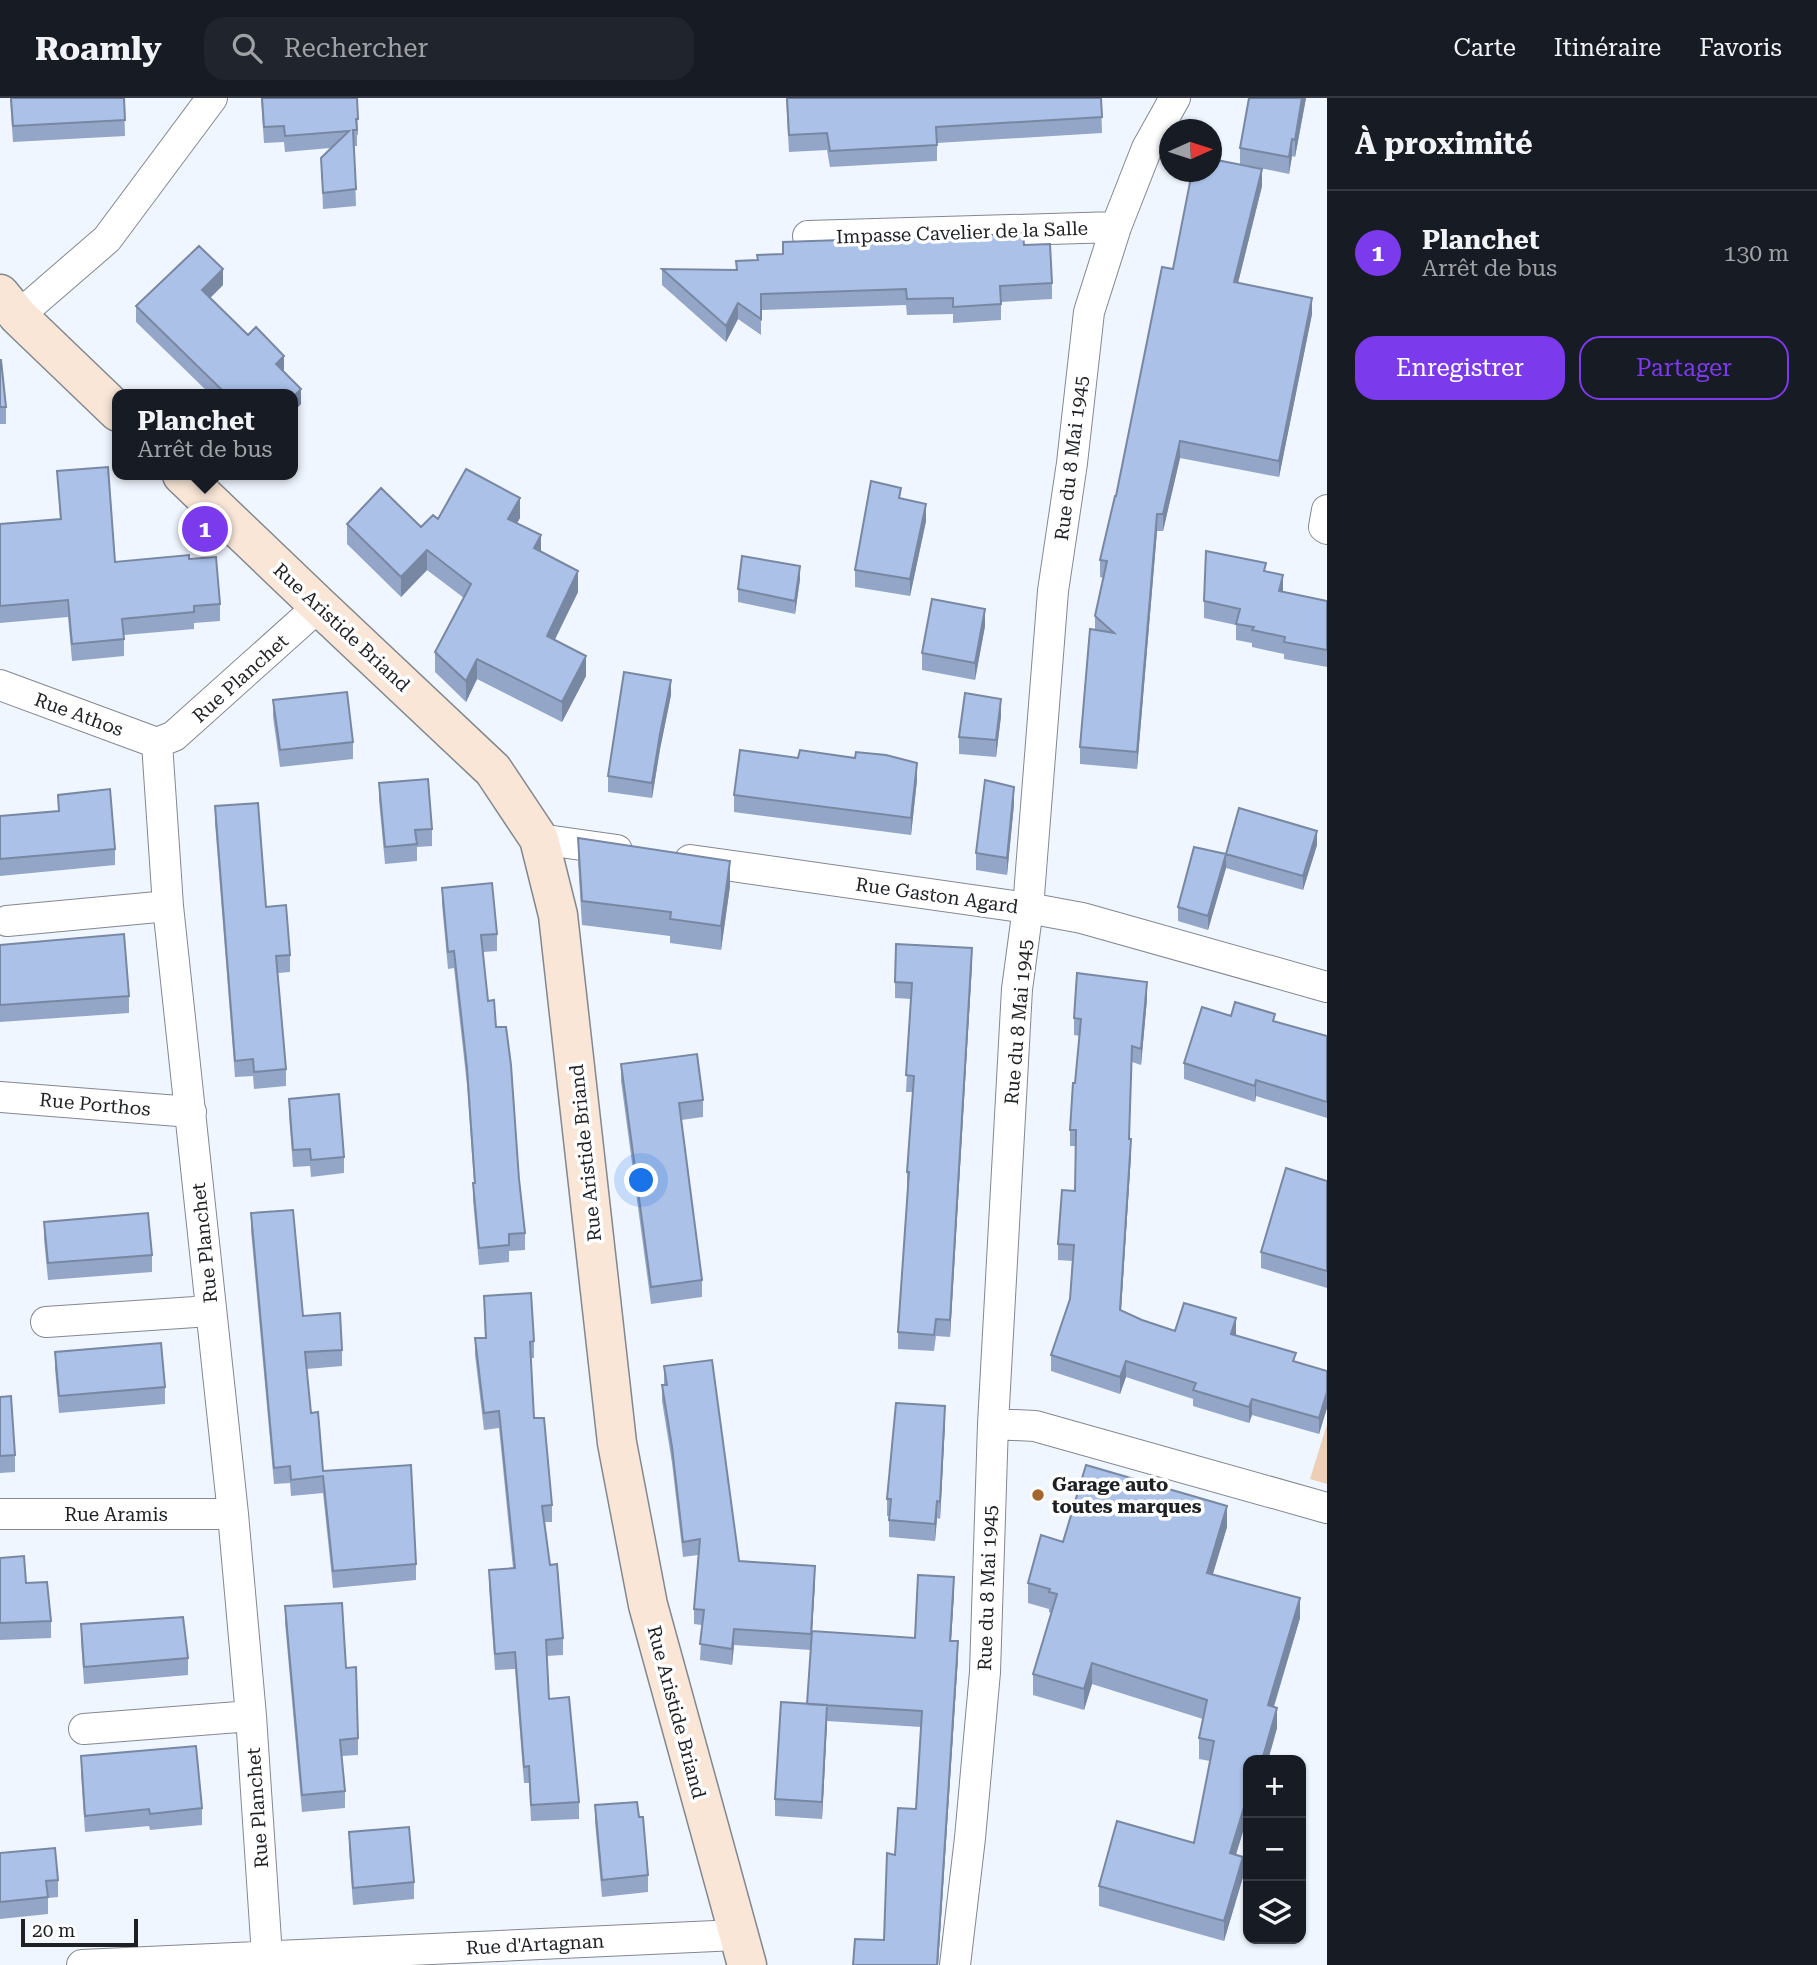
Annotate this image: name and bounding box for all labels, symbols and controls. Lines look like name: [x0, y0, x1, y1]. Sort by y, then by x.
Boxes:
search box: [204, 17, 694, 80]
text: Roamly: [35, 29, 162, 68]
icon: search: [228, 29, 266, 67]
text: Rechercher: [284, 33, 428, 63]
text: Carte: [1454, 34, 1516, 62]
text: Itinéraire: [1554, 34, 1661, 62]
text: Favoris: [1699, 34, 1782, 62]
north arrow: [1159, 119, 1222, 182]
text: À proximité: [1355, 126, 1533, 161]
street label: Impasse Cavelier de la Salle: [836, 217, 1088, 248]
text: Planchet: [1422, 225, 1539, 255]
text: 1: [1372, 240, 1384, 267]
text: 130 m: [1724, 240, 1789, 267]
text: Arrêt de bus: [1422, 255, 1557, 282]
button: Enregistrer: [1355, 336, 1565, 400]
button: Partager: [1579, 336, 1789, 400]
street label: Rue du 8 Mai 1945: [1050, 374, 1093, 542]
popup: [112, 389, 298, 480]
text: Planchet: [137, 406, 255, 436]
text: Arrêt de bus: [137, 436, 273, 463]
pin: 1: [182, 503, 228, 555]
street label: Rue Aristide Briand: [269, 558, 415, 697]
street label: Rue Planchet: [188, 629, 293, 727]
street label: Rue Athos: [31, 688, 126, 741]
street label: Rue Gaston Agard: [854, 873, 1020, 918]
street label: Rue du 8 Mai 1945: [1000, 938, 1037, 1106]
street label: Rue Aristide Briand: [565, 1063, 606, 1243]
street label: Rue Porthos: [38, 1088, 152, 1121]
your location: [624, 1163, 658, 1197]
street label: Rue Planchet: [187, 1182, 222, 1304]
place label: Garage auto toutes marques: [1052, 1473, 1202, 1518]
marker: Garage auto toutes marques: [1030, 1487, 1046, 1503]
street label: Rue Aramis: [64, 1503, 168, 1526]
street label: Rue du 8 Mai 1945: [973, 1505, 1002, 1671]
street label: Rue Aristide Briand: [642, 1623, 711, 1801]
street label: Rue Planchet: [242, 1747, 273, 1869]
map controls: [1243, 1755, 1306, 1944]
button: +: [1243, 1755, 1306, 1818]
button: −: [1243, 1818, 1306, 1881]
button: layers: [1243, 1881, 1306, 1944]
scale bar: [21, 1916, 138, 1948]
text: 20 m: [32, 1919, 75, 1942]
street label: Rue d'Artagnan: [465, 1929, 605, 1960]

